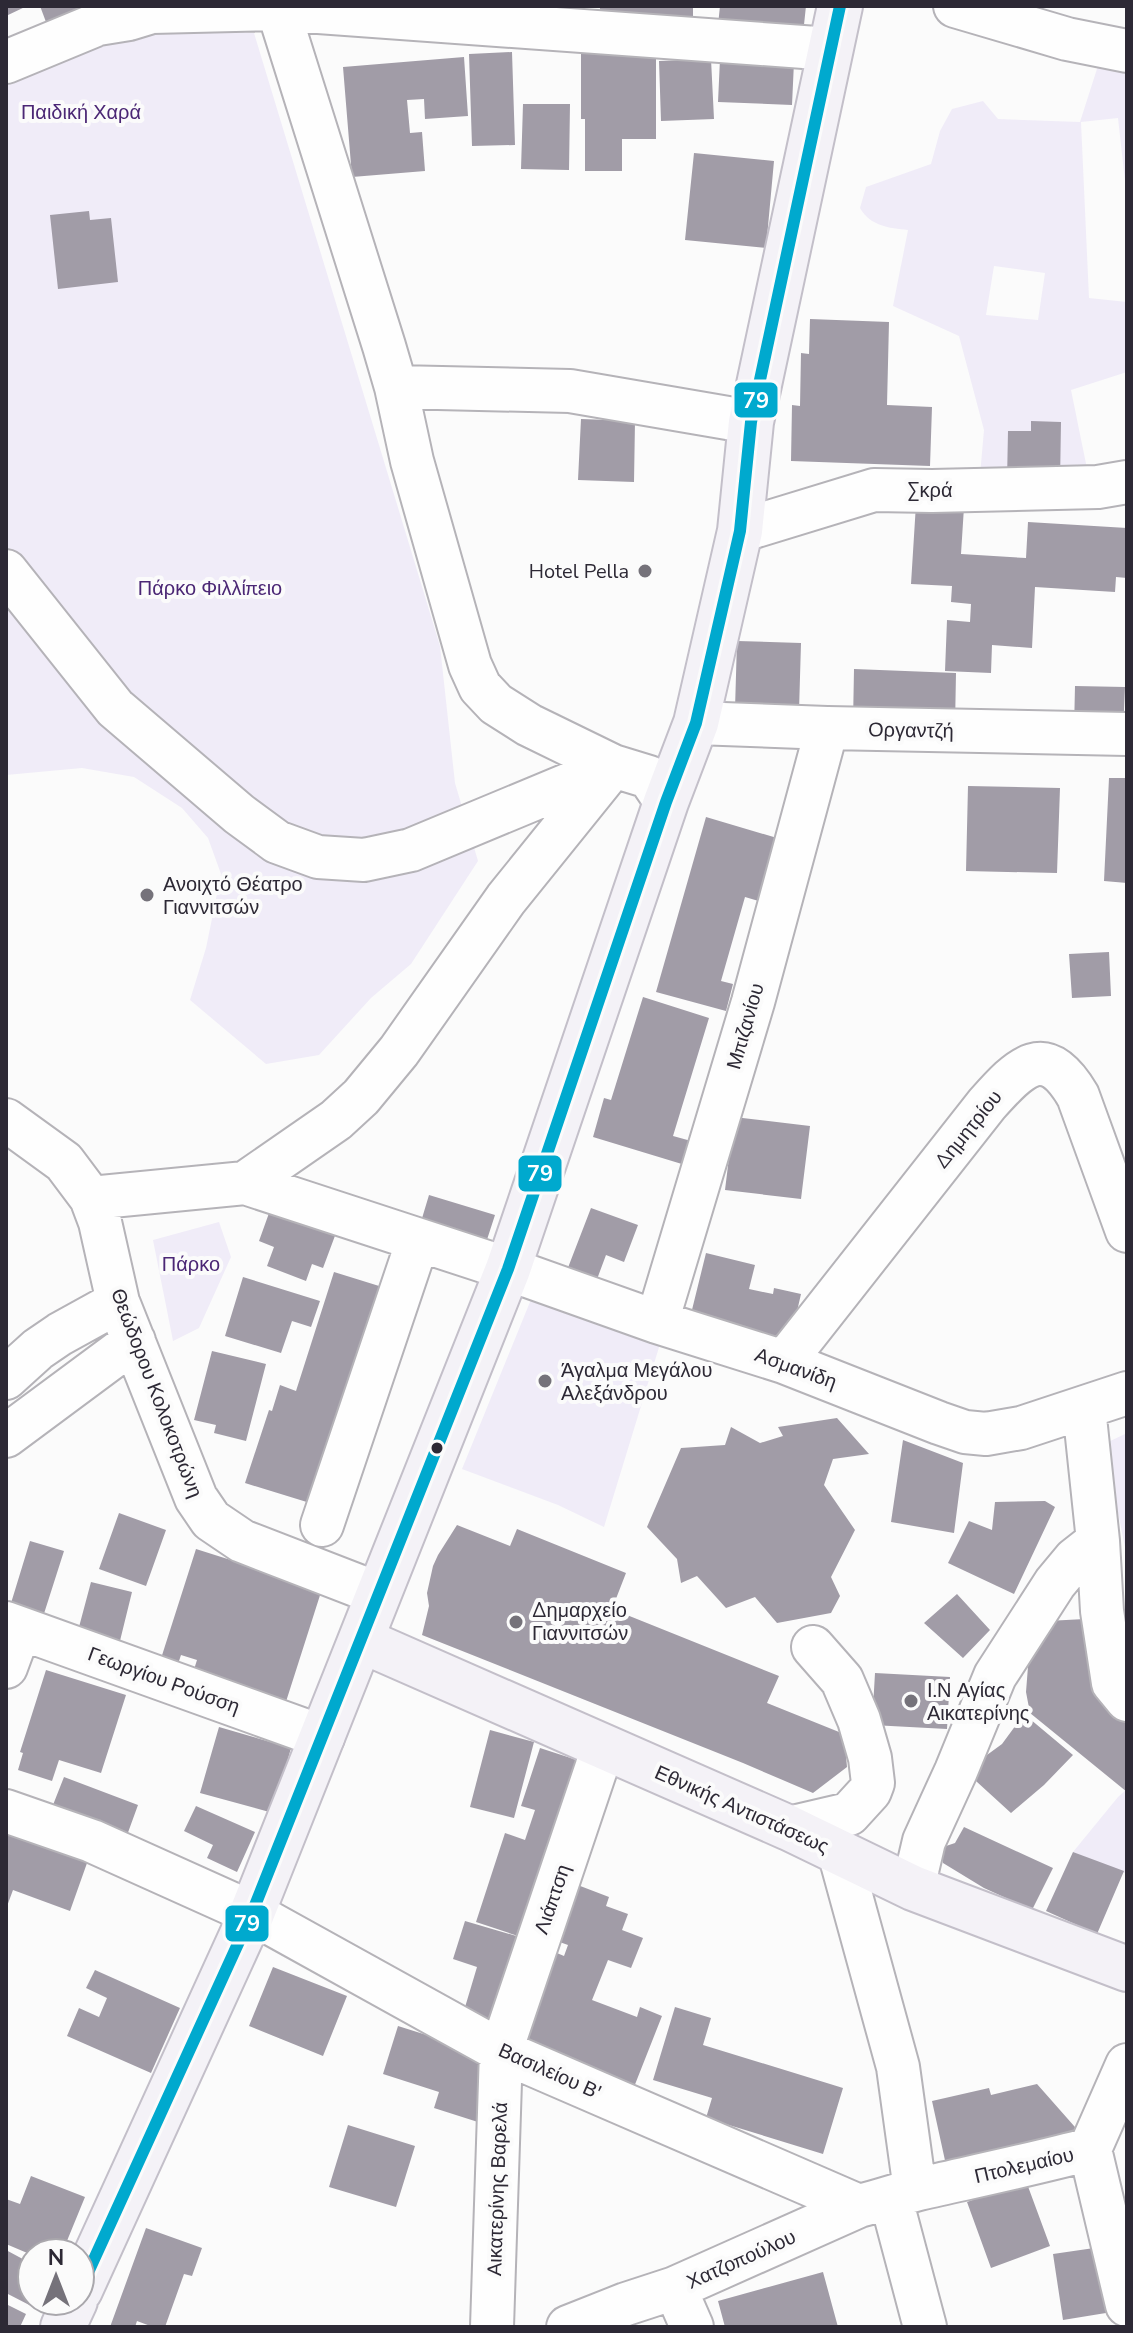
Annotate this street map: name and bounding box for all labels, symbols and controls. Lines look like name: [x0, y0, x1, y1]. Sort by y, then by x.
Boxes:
park label: Παιδική Χαρά: [21, 99, 141, 126]
line badge: 79: [733, 381, 779, 419]
text: 79: [743, 386, 769, 416]
street label: Σκρά: [908, 477, 952, 504]
place label: Hotel Pella: [529, 558, 629, 585]
marker: Hotel Pella: [636, 562, 654, 580]
park label: Πάρκο Φιλλίπειο: [138, 575, 282, 602]
street label: Οργαντζή: [868, 716, 954, 745]
place label: Ανοιχτό Θέατρο Γιαννιτσών: [163, 871, 303, 921]
marker: Ανοιχτό Θέατρο Γιαννιτσών: [138, 886, 156, 904]
street label: Μπιζανίου: [720, 980, 771, 1072]
street label: Δημητρίου: [928, 1084, 1008, 1174]
line badge: 79: [517, 1154, 563, 1193]
text: 79: [527, 1159, 553, 1189]
park label: Πάρκο: [162, 1251, 220, 1278]
street label: Θεώδορου Κολοκοτρώνη: [104, 1285, 209, 1502]
street label: Ασμανίδη: [751, 1341, 840, 1396]
place label: Άγαλμα Μεγάλου Αλεξάνδρου: [561, 1357, 712, 1407]
marker: Άγαλμα Μεγάλου Αλεξάνδρου: [536, 1372, 554, 1390]
unlabelled marker: [429, 1440, 445, 1456]
place label: Δημαρχείο Γιαννιτσών: [532, 1597, 628, 1647]
marker: Δημαρχείο Γιαννιτσών: [507, 1613, 525, 1631]
street label: Γεωργίου Ρούσση: [84, 1640, 244, 1720]
place label: Ι.Ν Αγίας Αικατερίνης: [927, 1677, 1030, 1727]
marker: Ι.Ν Αγίας Αικατερίνης: [902, 1692, 920, 1710]
street label: Εθνικής Αντιστάσεως: [650, 1759, 834, 1860]
street label: Λιάπτση: [528, 1861, 577, 1938]
line badge: 79: [224, 1904, 270, 1943]
text: 79: [234, 1909, 260, 1939]
street label: Βασιλείου Β': [494, 2037, 606, 2106]
street label: Αικατερίνης Βαρελά: [481, 2102, 514, 2276]
street label: Πτολεμαίου: [972, 2141, 1076, 2190]
street label: Χατζοπούλου: [682, 2223, 800, 2296]
north arrow: [16, 2237, 96, 2317]
text: N: [48, 2243, 64, 2273]

